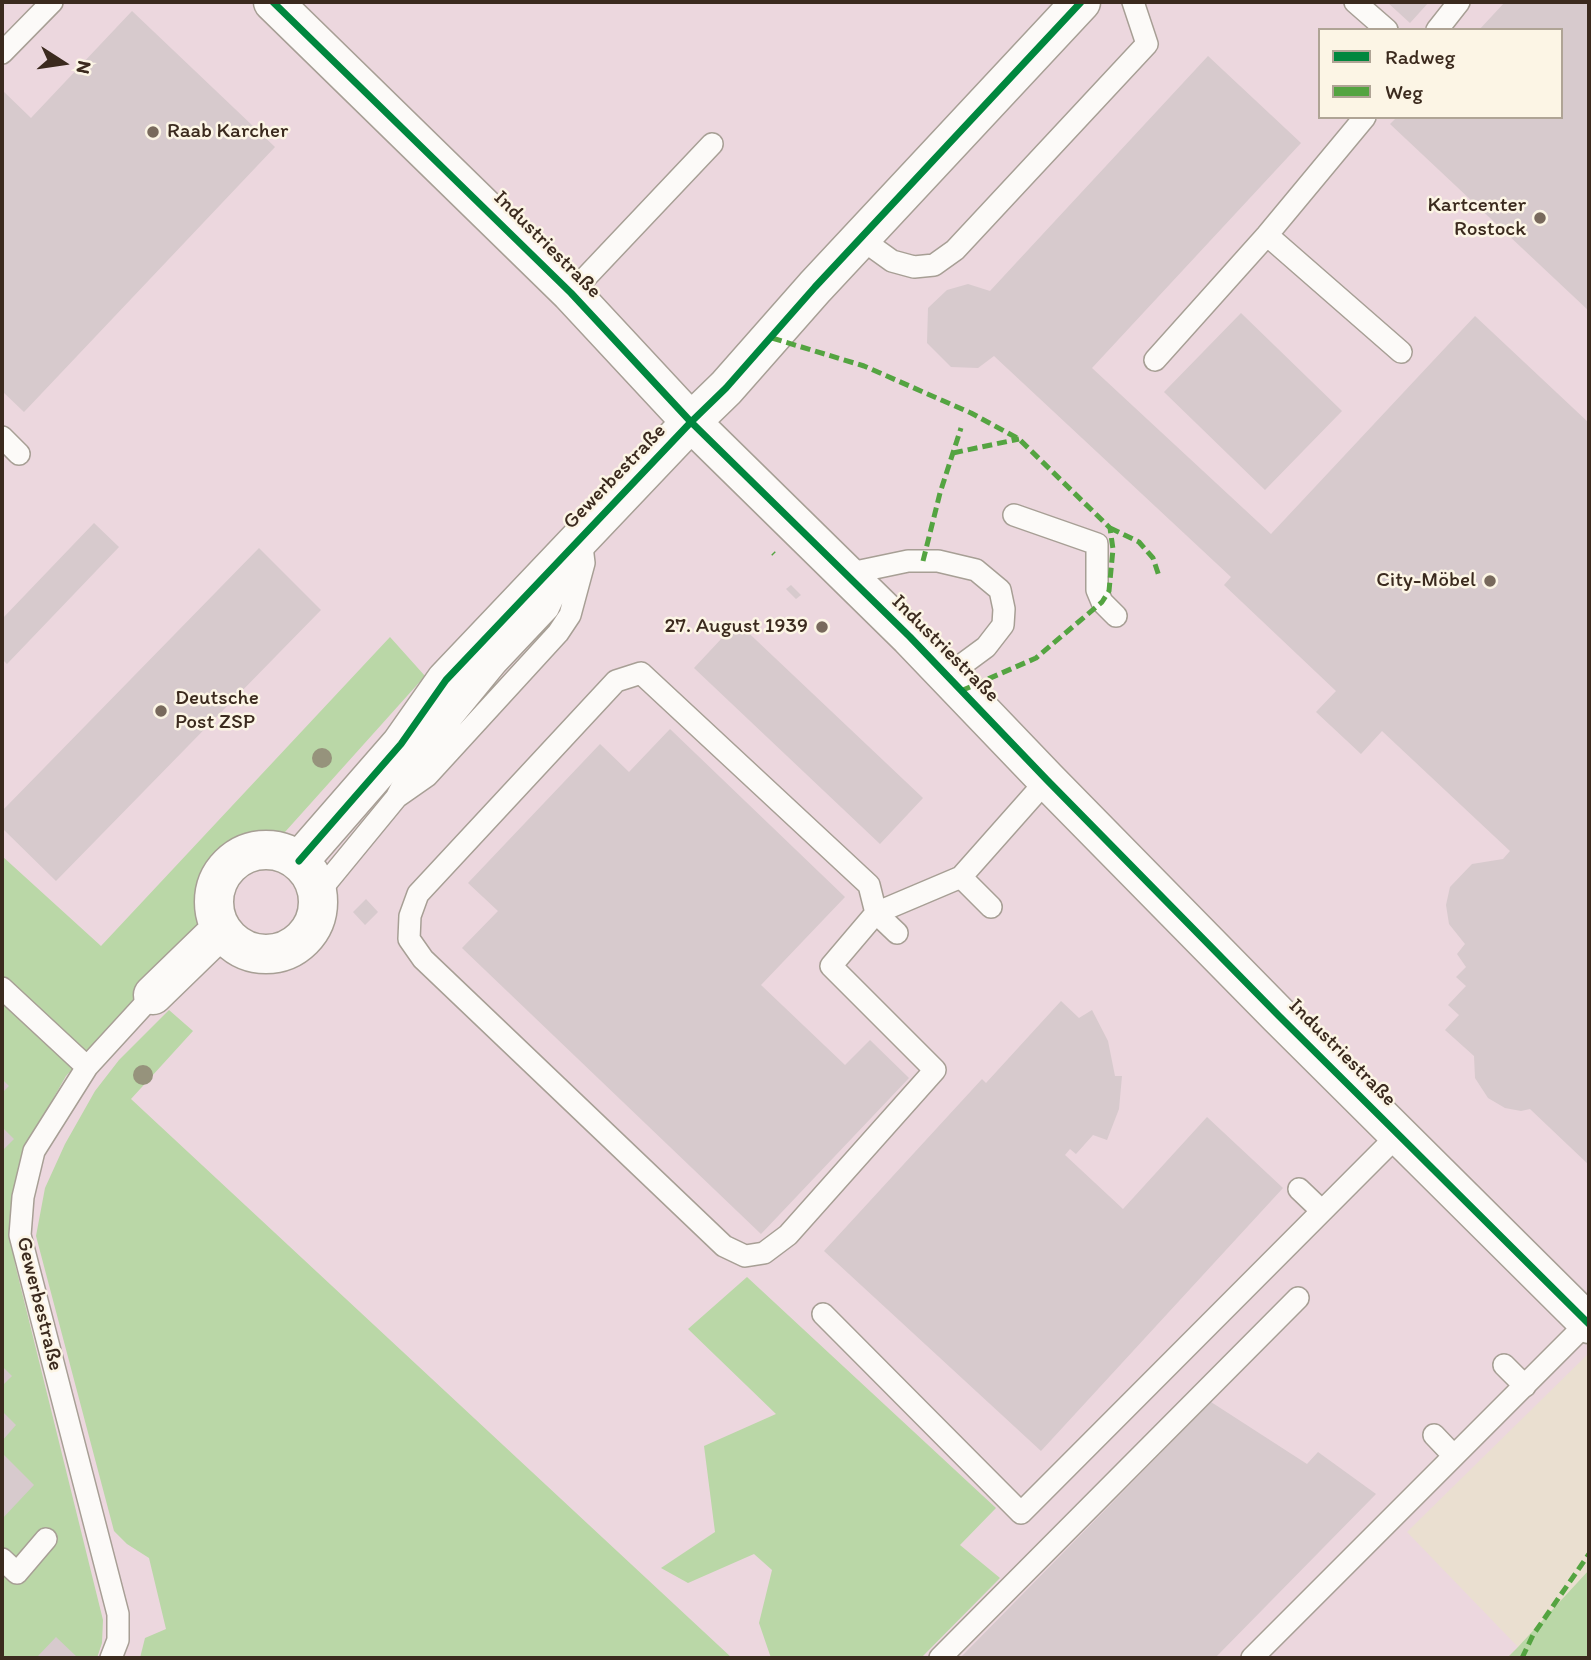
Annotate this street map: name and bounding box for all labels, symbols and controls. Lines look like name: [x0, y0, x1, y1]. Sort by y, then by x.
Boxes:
north arrow: [28, 28, 98, 98]
legend: [1318, 28, 1563, 119]
text: Radweg: [1385, 44, 1455, 69]
text: N: [71, 59, 97, 76]
text: Weg: [1385, 79, 1423, 104]
place label: Raab Karcher: [167, 119, 288, 145]
marker: Raab Karcher: [145, 124, 161, 140]
street label: Industriestraße: [488, 186, 606, 304]
place label: Kartcenter Rostock: [1427, 193, 1526, 243]
marker: Kartcenter Rostock: [1532, 210, 1548, 226]
street label: Gewerbestraße: [558, 419, 672, 535]
place label: City-Möbel: [1376, 568, 1476, 594]
marker: City-Möbel: [1482, 573, 1498, 589]
street label: Industriestraße: [886, 590, 1004, 708]
place label: 27. August 1939: [664, 614, 808, 640]
marker: 27. August 1939: [814, 619, 830, 635]
place label: Deutsche Post ZSP: [175, 686, 259, 736]
marker: Deutsche Post ZSP: [153, 703, 169, 719]
street label: Industriestraße: [1283, 994, 1401, 1112]
street label: Gewerbestraße: [10, 1234, 68, 1374]

